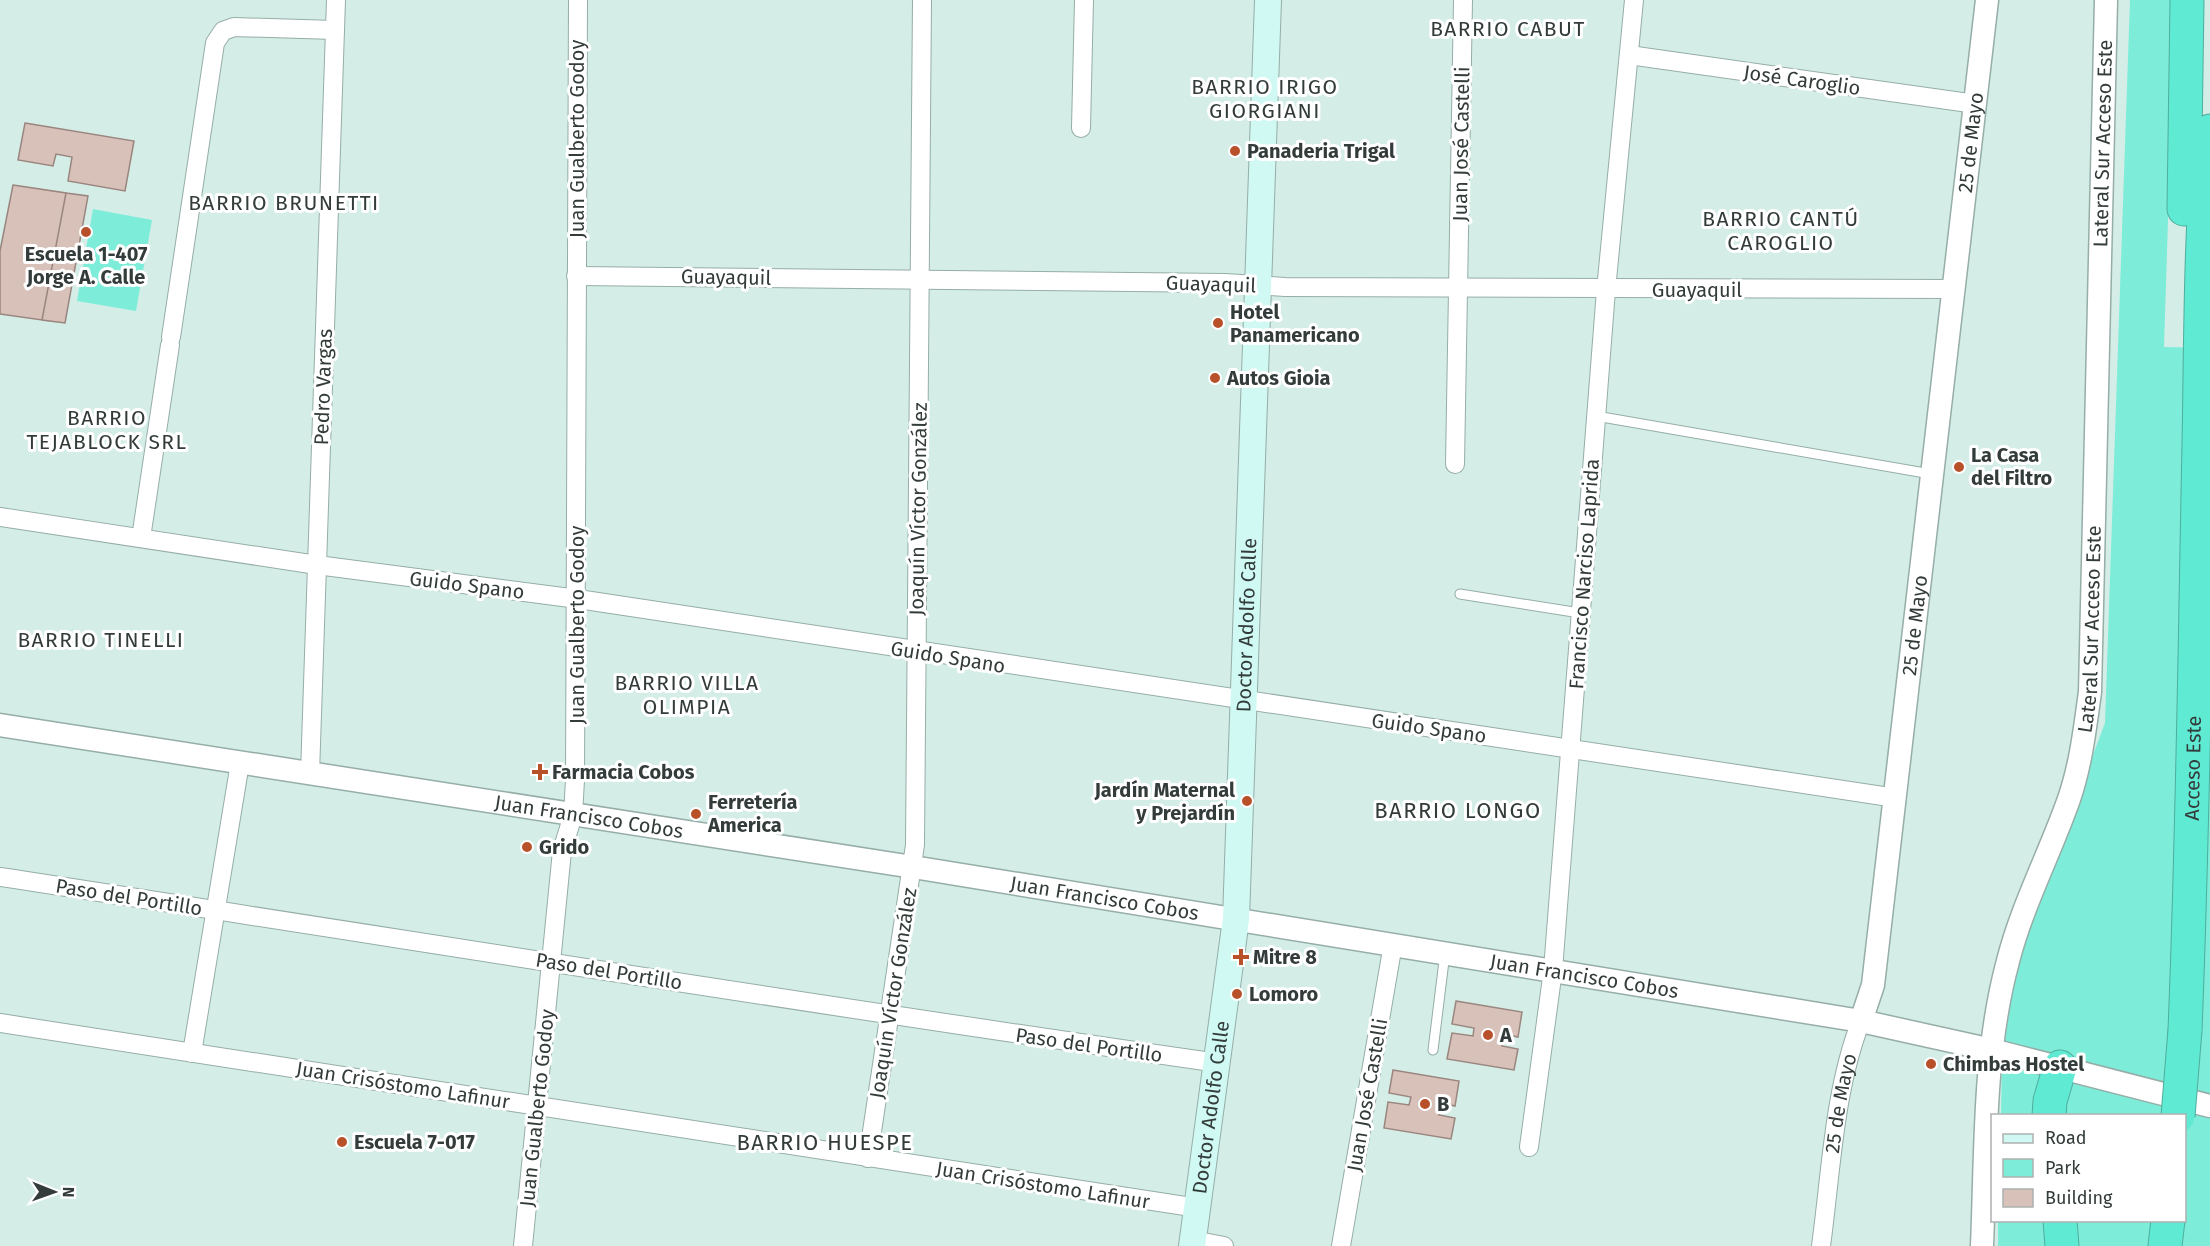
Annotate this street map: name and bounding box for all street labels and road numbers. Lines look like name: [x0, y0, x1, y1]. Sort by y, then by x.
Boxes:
street label: Lateral Sur Acceso Este: [2088, 39, 2117, 248]
street label: Juan Gualberto Godoy: [565, 40, 589, 238]
street label: José Caroglio: [1742, 60, 1862, 100]
street label: Juan José Castelli: [1448, 66, 1474, 222]
street label: 25 de Mayo: [1953, 91, 1988, 194]
street label: Guayaquil: [681, 264, 772, 290]
street label: Guayaquil: [1165, 270, 1257, 298]
street label: Guayaquil: [1652, 278, 1742, 302]
street label: Pedro Vargas: [309, 328, 337, 446]
street label: Joaquín Víctor González: [904, 402, 932, 616]
street label: Francisco Narciso Laprida: [1564, 458, 1604, 690]
street label: Lateral Sur Acceso Este: [2072, 525, 2106, 735]
street label: Juan Gualberto Godoy: [565, 526, 589, 724]
street label: Doctor Adolfo Calle: [1231, 537, 1261, 713]
street label: Guido Spano: [408, 566, 526, 604]
street label: 25 de Mayo: [1897, 574, 1932, 677]
street label: Guido Spano: [889, 636, 1007, 678]
street label: Guido Spano: [1370, 708, 1488, 748]
street label: Acceso Este: [2180, 715, 2206, 821]
street label: Juan Francisco Cobos: [493, 790, 685, 843]
street label: Juan Francisco Cobos: [1009, 871, 1201, 925]
street label: Paso del Portillo: [54, 874, 204, 920]
street label: Joaquín Víctor González: [864, 886, 922, 1100]
street label: Paso del Portillo: [534, 948, 684, 994]
street label: Juan Francisco Cobos: [1488, 949, 1680, 1003]
street label: Juan Gualberto Godoy: [515, 1008, 559, 1208]
street label: Juan José Castelli: [1342, 1017, 1392, 1173]
street label: Doctor Adolfo Calle: [1187, 1019, 1234, 1195]
street label: Paso del Portillo: [1014, 1023, 1164, 1067]
street label: 25 de Mayo: [1820, 1051, 1862, 1155]
street label: Juan Crisóstomo Lafinur: [294, 1056, 512, 1114]
street label: Juan Crisóstomo Lafinur: [934, 1156, 1152, 1214]

